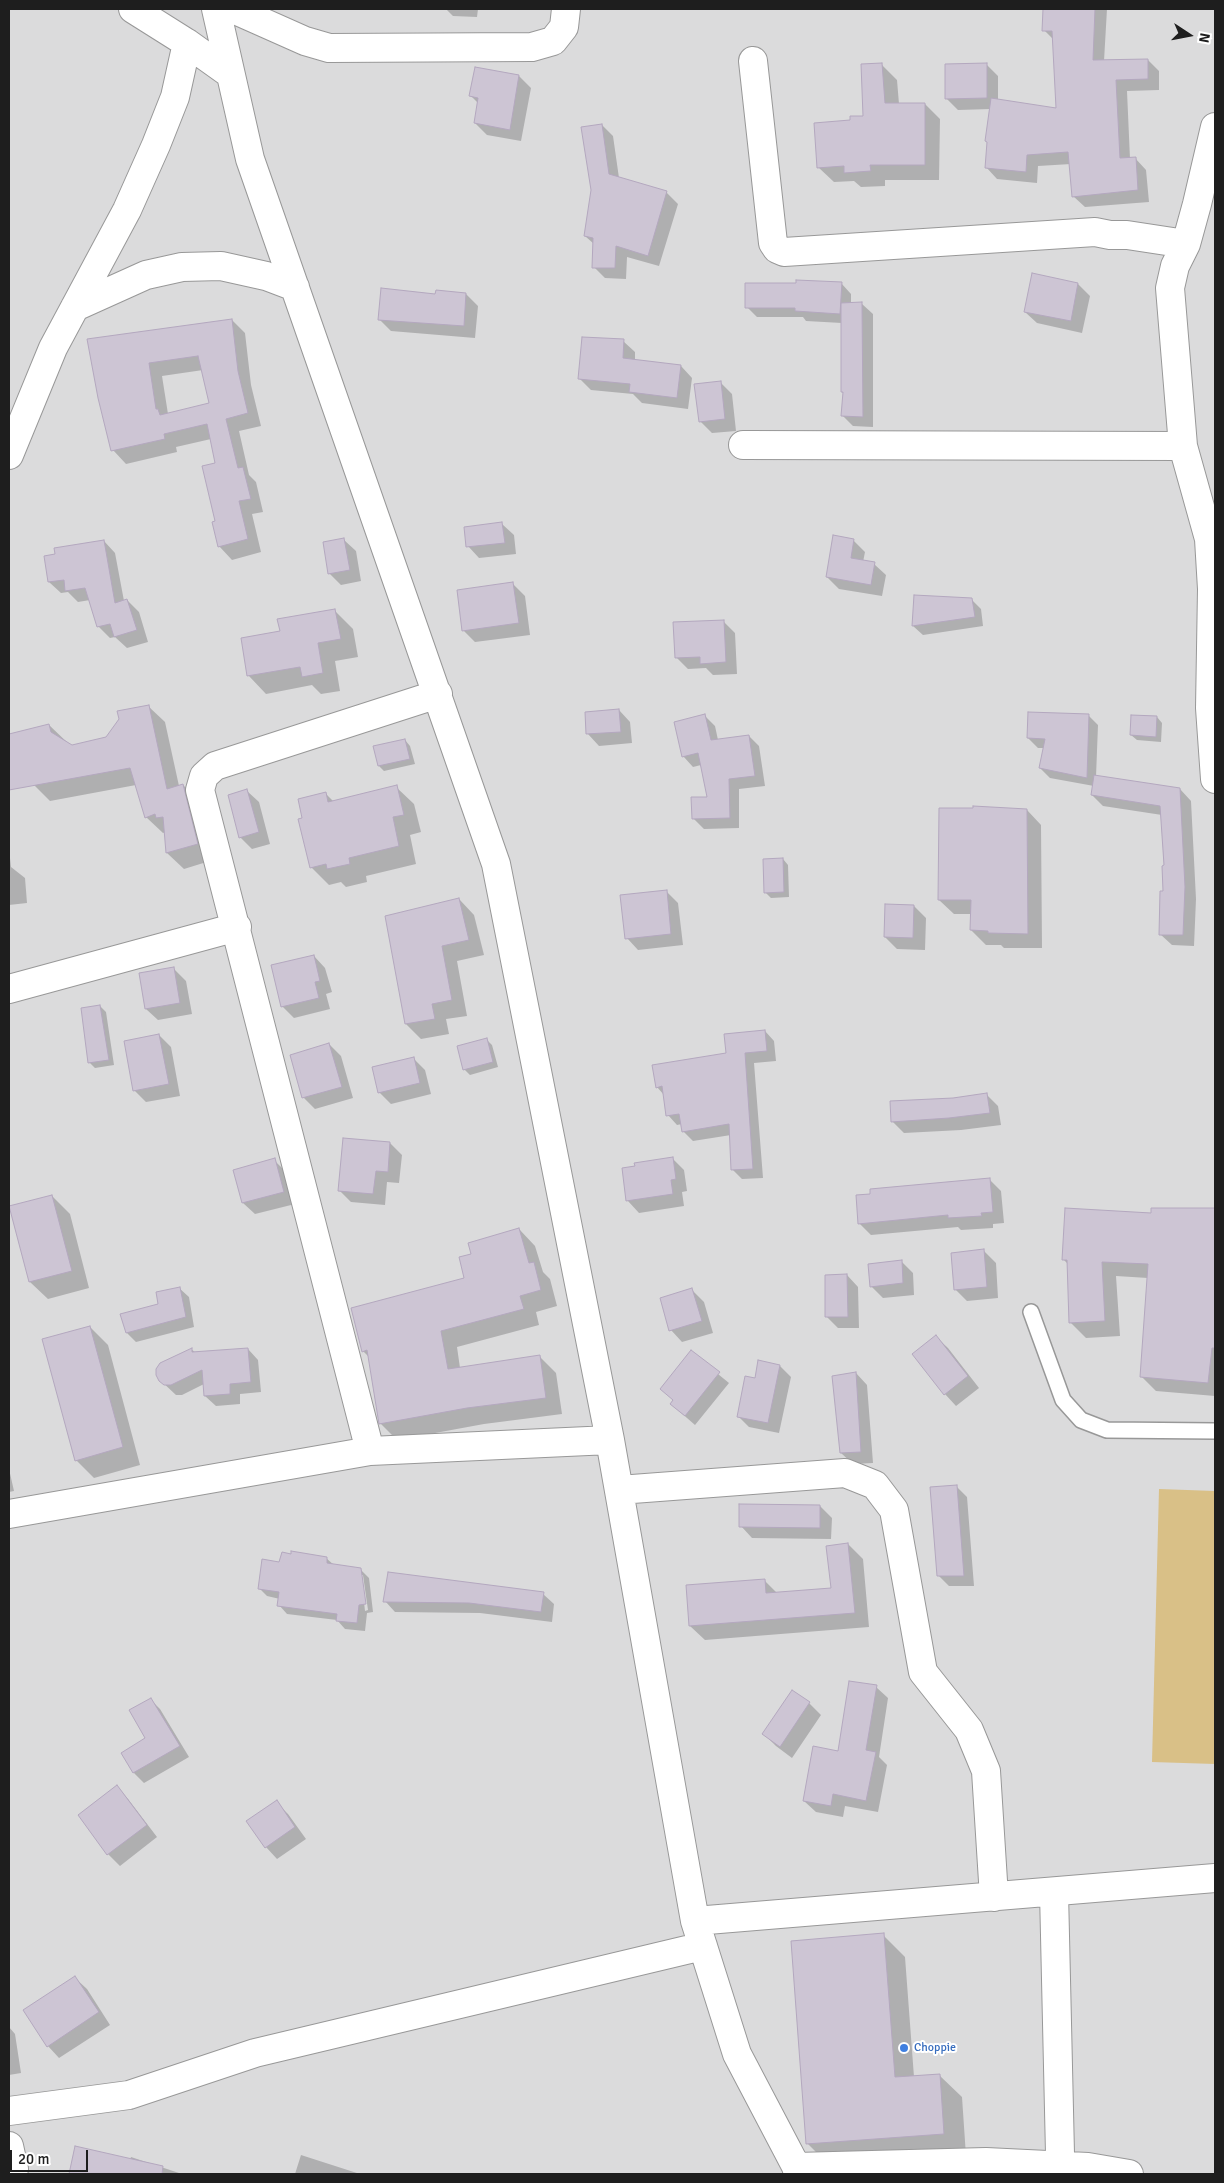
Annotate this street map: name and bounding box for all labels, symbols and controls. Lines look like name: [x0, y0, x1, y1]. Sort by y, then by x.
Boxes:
north arrow: [1164, 10, 1214, 60]
text: N: [1195, 32, 1213, 44]
place label: Choppie: [914, 2041, 956, 2055]
marker: Choppie: [898, 2042, 910, 2054]
scale bar: [12, 2140, 90, 2172]
text: 20 m: [18, 2150, 49, 2168]

